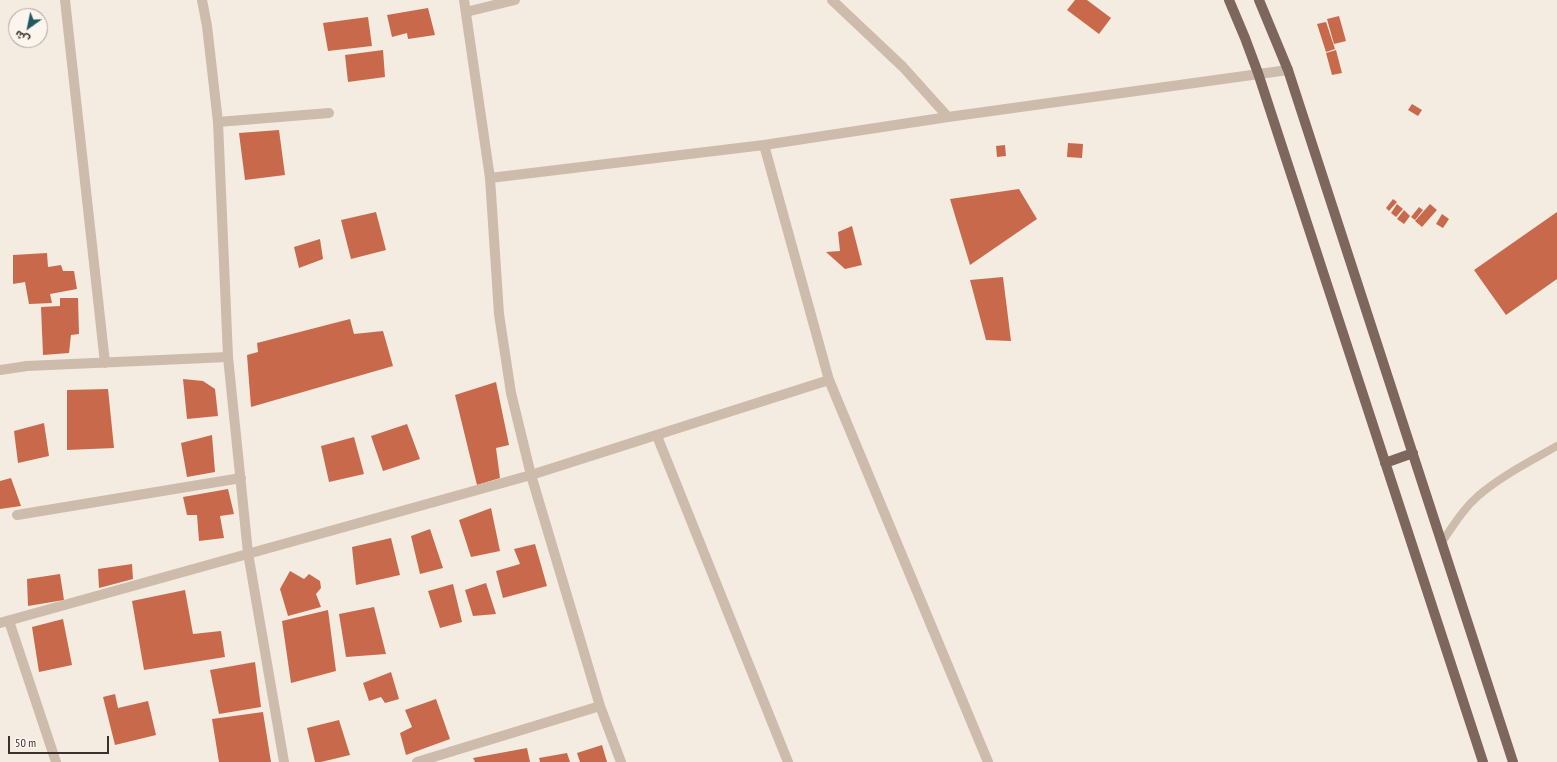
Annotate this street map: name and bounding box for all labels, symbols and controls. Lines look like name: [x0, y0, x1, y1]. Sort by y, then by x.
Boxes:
north arrow: [8, 8, 48, 48]
text: ش: [12, 27, 32, 47]
scale bar: [10, 728, 111, 754]
text: 50 m: [15, 735, 36, 750]

